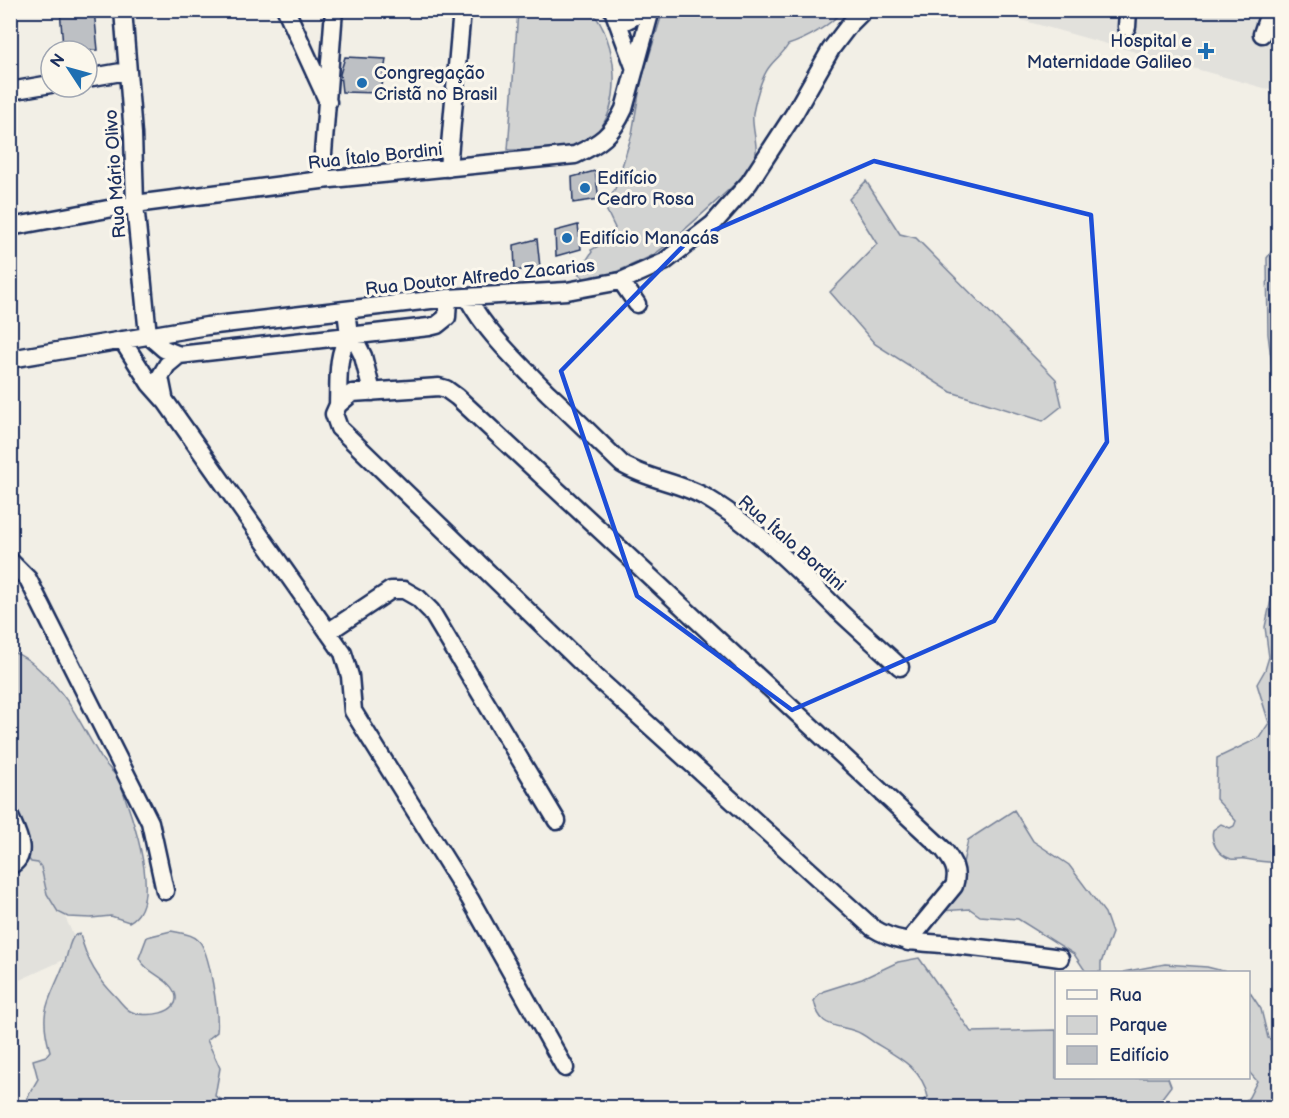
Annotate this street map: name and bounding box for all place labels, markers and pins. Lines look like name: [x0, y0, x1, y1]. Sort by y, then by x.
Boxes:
place label: Hospital e Maternidade Galileo: [1027, 31, 1192, 73]
marker: Hospital e Maternidade Galileo: [1197, 42, 1215, 60]
place label: Congregação Cristã no Brasil: [374, 63, 498, 105]
marker: Congregação Cristã no Brasil: [355, 76, 369, 90]
place label: Edifício Cedro Rosa: [597, 168, 694, 210]
marker: Edifício Cedro Rosa: [578, 181, 592, 195]
place label: Edifício Manacás: [579, 228, 719, 249]
marker: Edifício Manacás: [560, 231, 574, 245]

